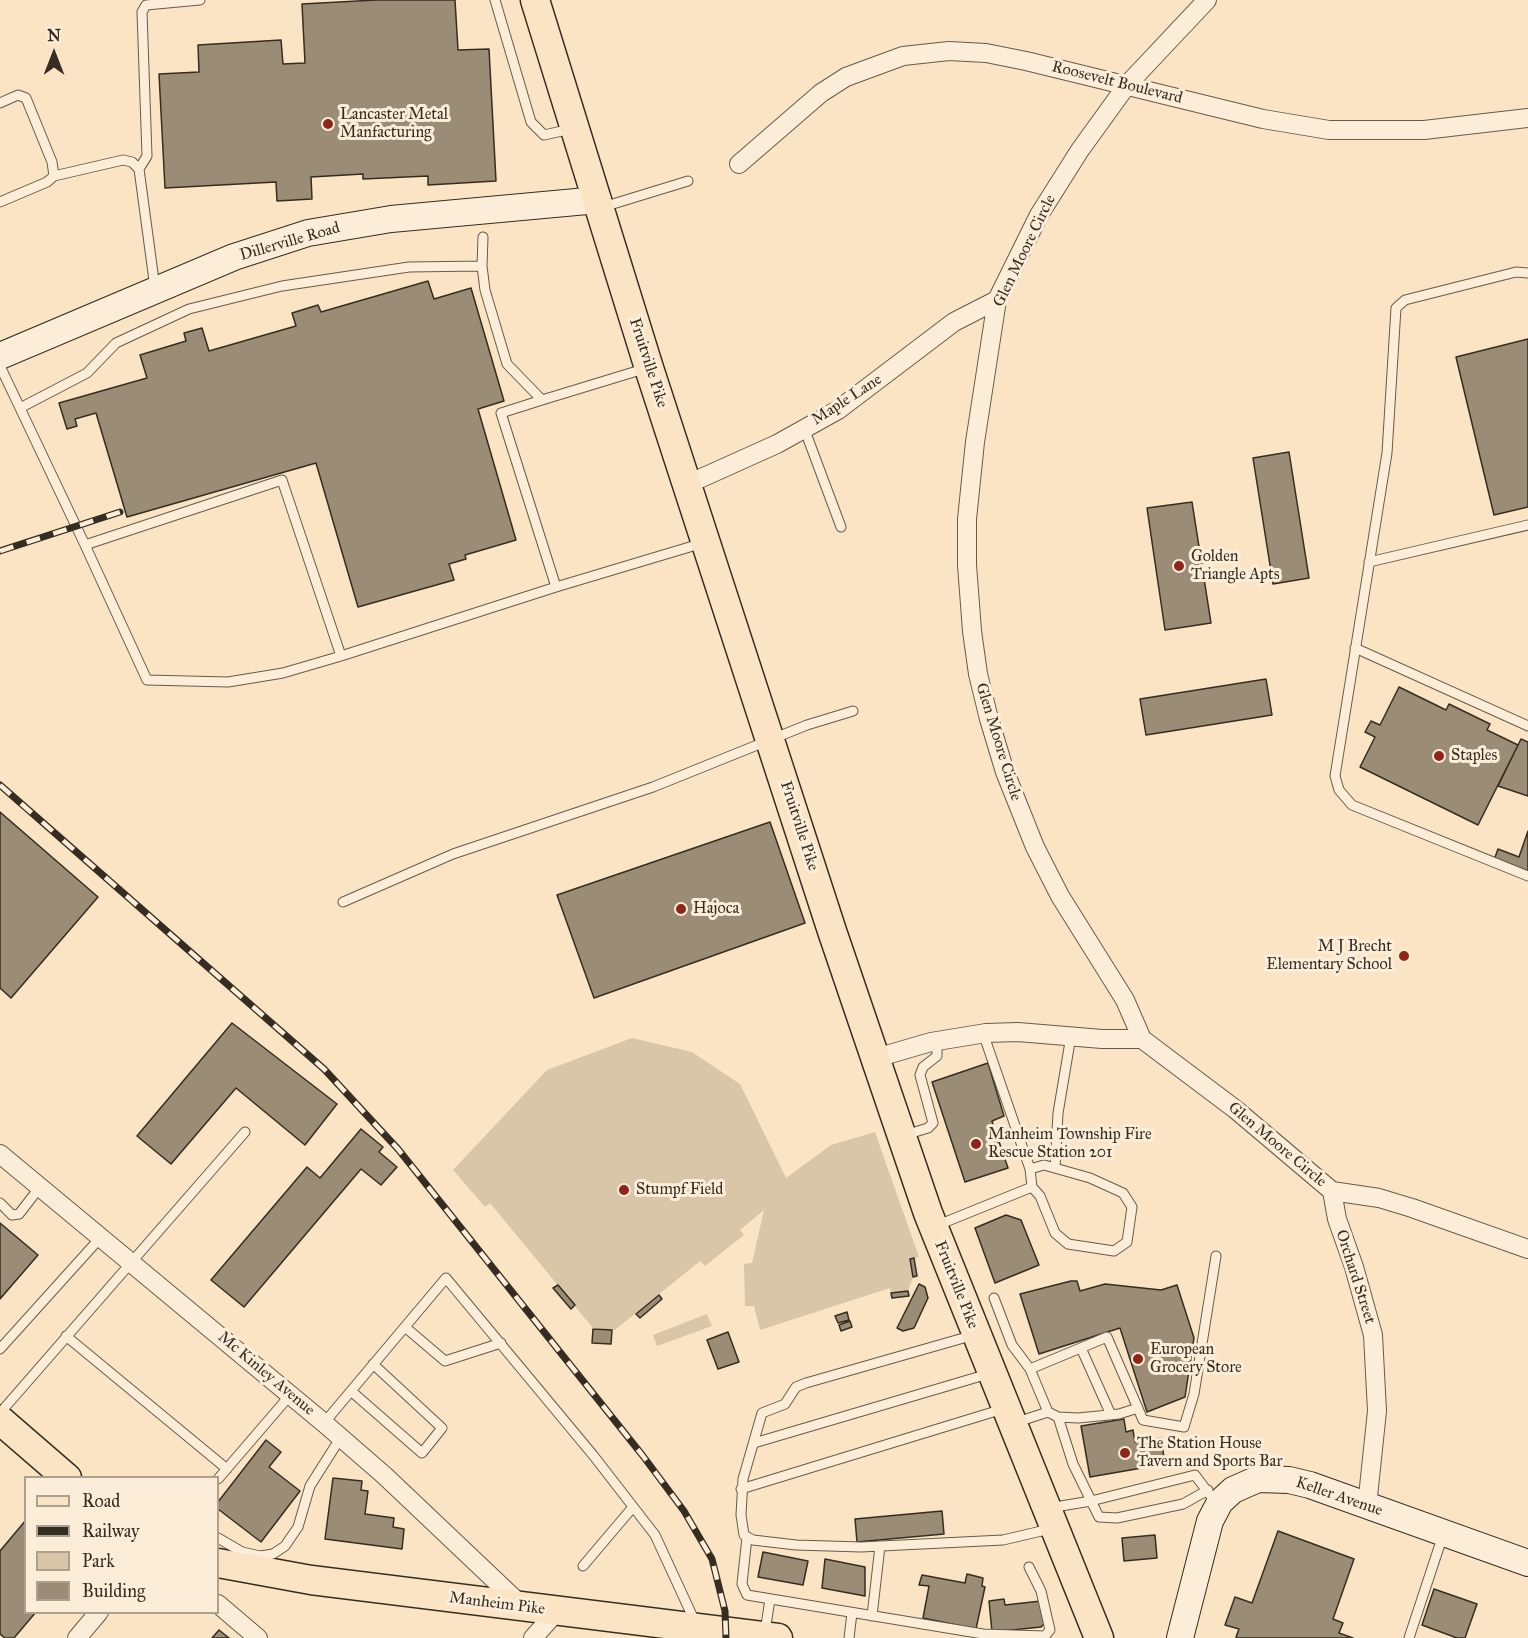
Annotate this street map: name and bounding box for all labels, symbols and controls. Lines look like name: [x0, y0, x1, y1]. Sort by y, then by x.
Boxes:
north arrow: [24, 24, 84, 84]
text: N: [47, 26, 61, 45]
street label: Roosevelt Boulevard: [1050, 57, 1184, 109]
place label: Lancaster Metal Manfacturing: [340, 105, 448, 143]
marker: Lancaster Metal Manfacturing: [321, 117, 335, 131]
street label: Glen Moore Circle: [990, 192, 1060, 310]
street label: Dillerville Road: [238, 219, 342, 265]
street label: Fruitville Pike: [624, 316, 672, 410]
street label: Maple Lane: [808, 370, 886, 430]
place label: Golden Triangle Apts: [1191, 547, 1280, 585]
marker: Golden Triangle Apts: [1172, 559, 1186, 573]
street label: Glen Moore Circle: [971, 681, 1025, 803]
place label: Staples: [1451, 746, 1497, 766]
marker: Staples: [1432, 749, 1446, 763]
street label: Fruitville Pike: [775, 779, 823, 873]
place label: Hajoca: [693, 899, 739, 919]
marker: Hajoca: [674, 902, 688, 916]
place label: M J Brecht Elementary School: [1266, 937, 1392, 975]
marker: M J Brecht Elementary School: [1397, 949, 1411, 963]
street label: Glen Moore Circle: [1224, 1098, 1330, 1192]
place label: Manheim Township Fire Rescue Station 201: [988, 1125, 1152, 1163]
marker: Manheim Township Fire Rescue Station 201: [969, 1137, 983, 1151]
place label: Stumpf Field: [636, 1180, 723, 1200]
marker: Stumpf Field: [617, 1183, 631, 1197]
street label: Orchard Street: [1331, 1228, 1379, 1326]
street label: Fruitville Pike: [930, 1238, 982, 1332]
street label: Mc Kinley Avenue: [214, 1328, 318, 1420]
place label: European Grocery Store: [1150, 1340, 1242, 1378]
marker: European Grocery Store: [1131, 1352, 1145, 1366]
place label: The Station House Tavern and Sports Bar: [1137, 1434, 1282, 1472]
marker: The Station House Tavern and Sports Bar: [1118, 1446, 1132, 1460]
street label: Keller Avenue: [1293, 1473, 1385, 1521]
legend: [24, 1476, 219, 1614]
text: Road: [82, 1490, 120, 1512]
text: Railway: [82, 1520, 139, 1542]
text: Park: [82, 1550, 115, 1572]
text: Building: [82, 1580, 145, 1602]
street label: Manheim Pike: [448, 1589, 546, 1619]

